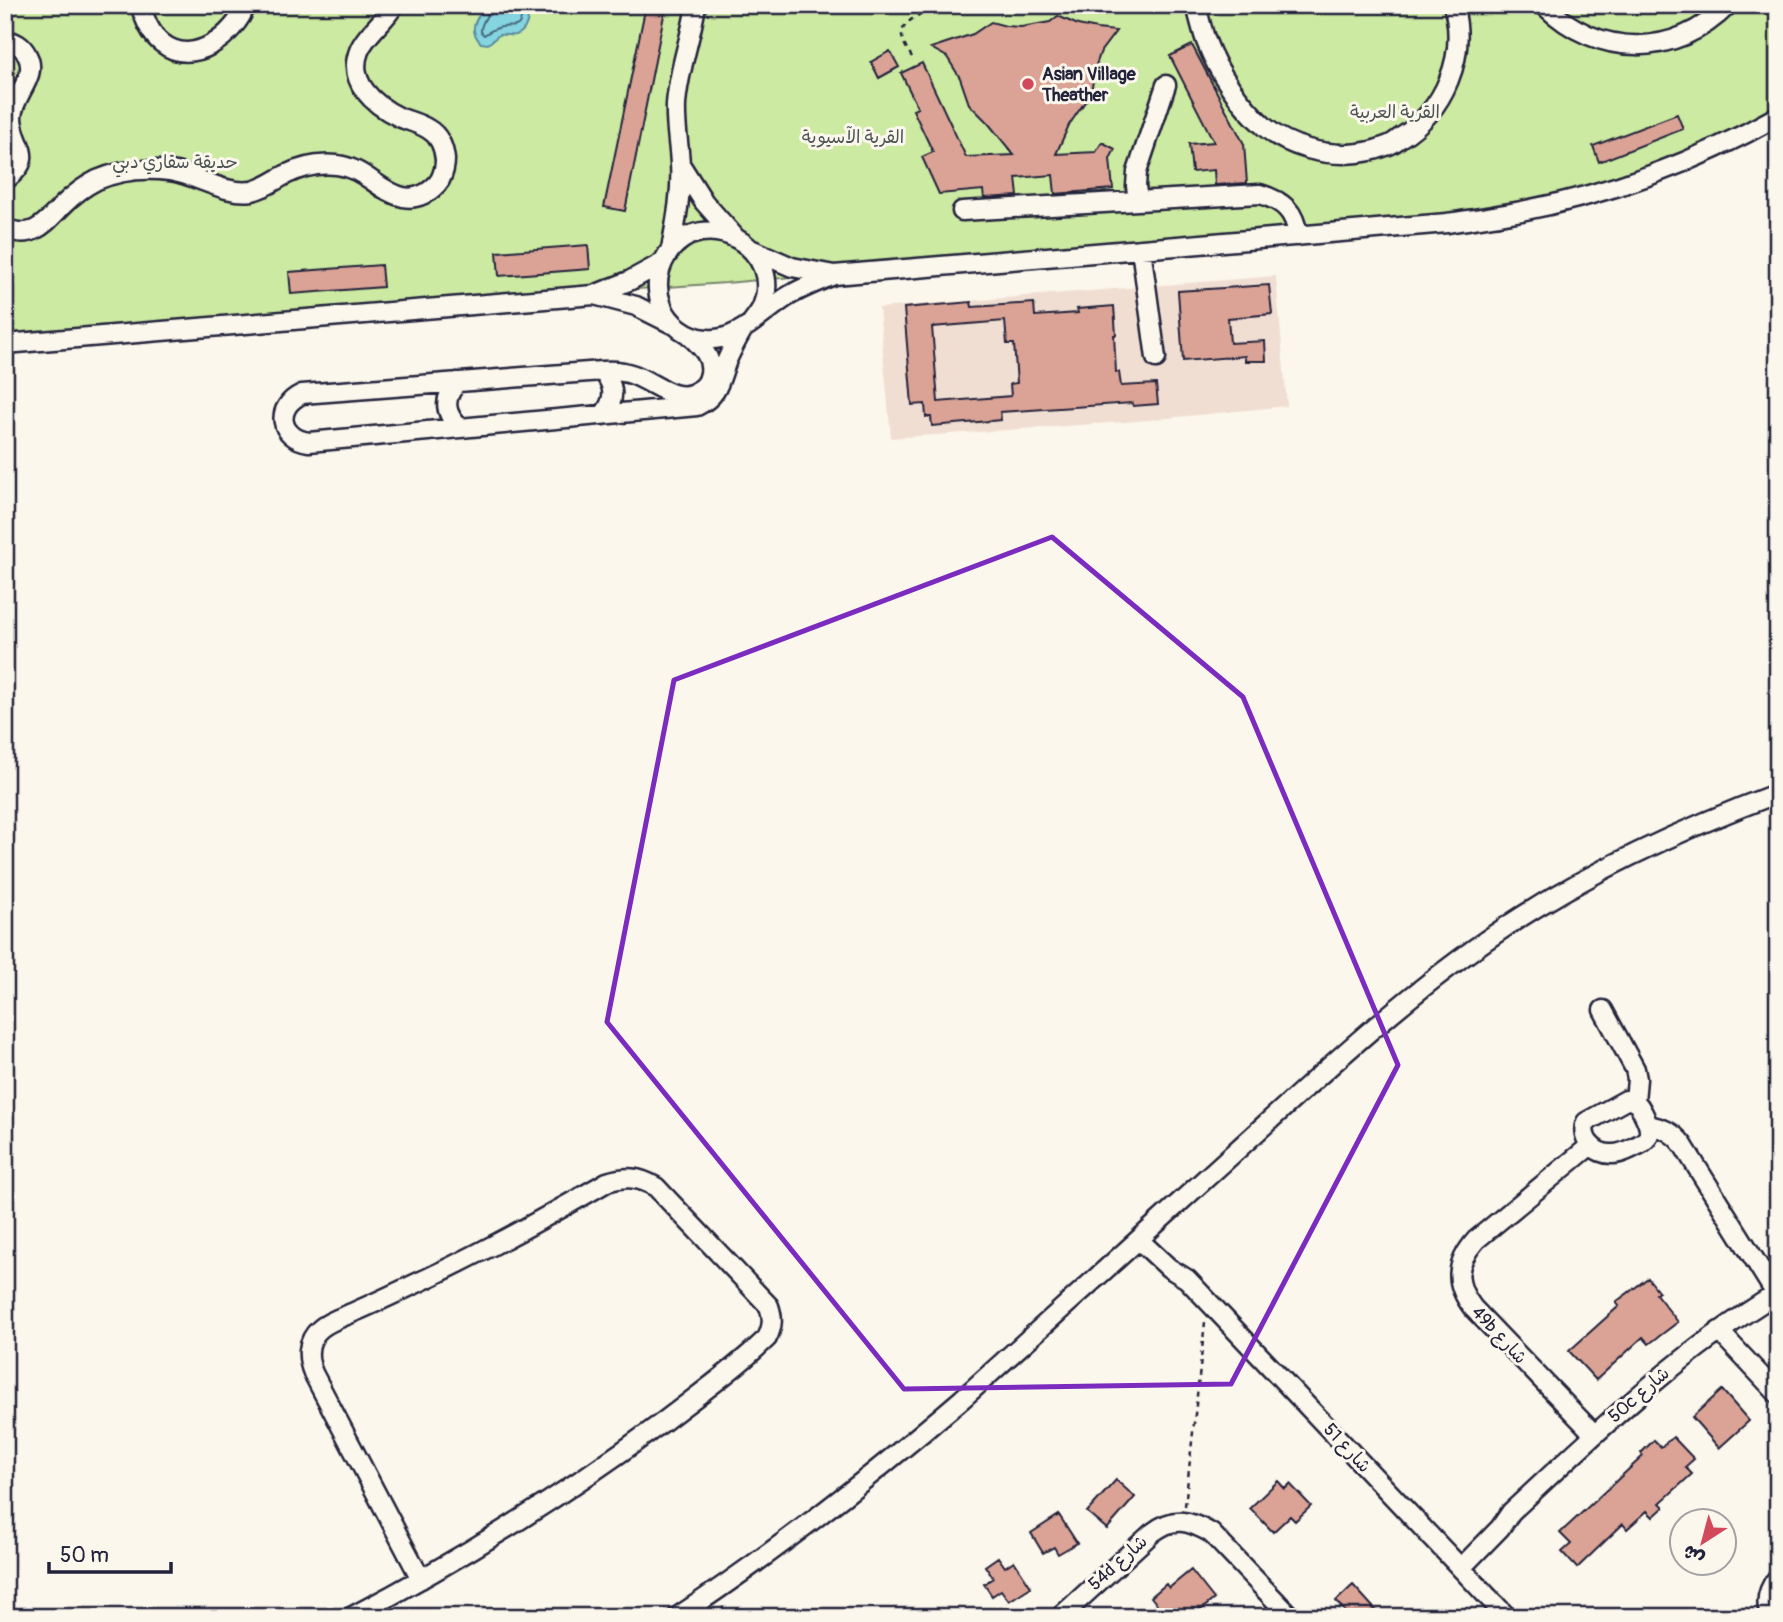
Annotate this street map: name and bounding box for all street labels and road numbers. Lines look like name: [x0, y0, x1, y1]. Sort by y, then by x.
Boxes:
street label: 49b شارع: [1466, 1301, 1532, 1369]
street label: 50c شارع: [1604, 1362, 1674, 1428]
street label: شارع 51: [1318, 1418, 1376, 1478]
street label: 54d شارع: [1084, 1530, 1152, 1596]

